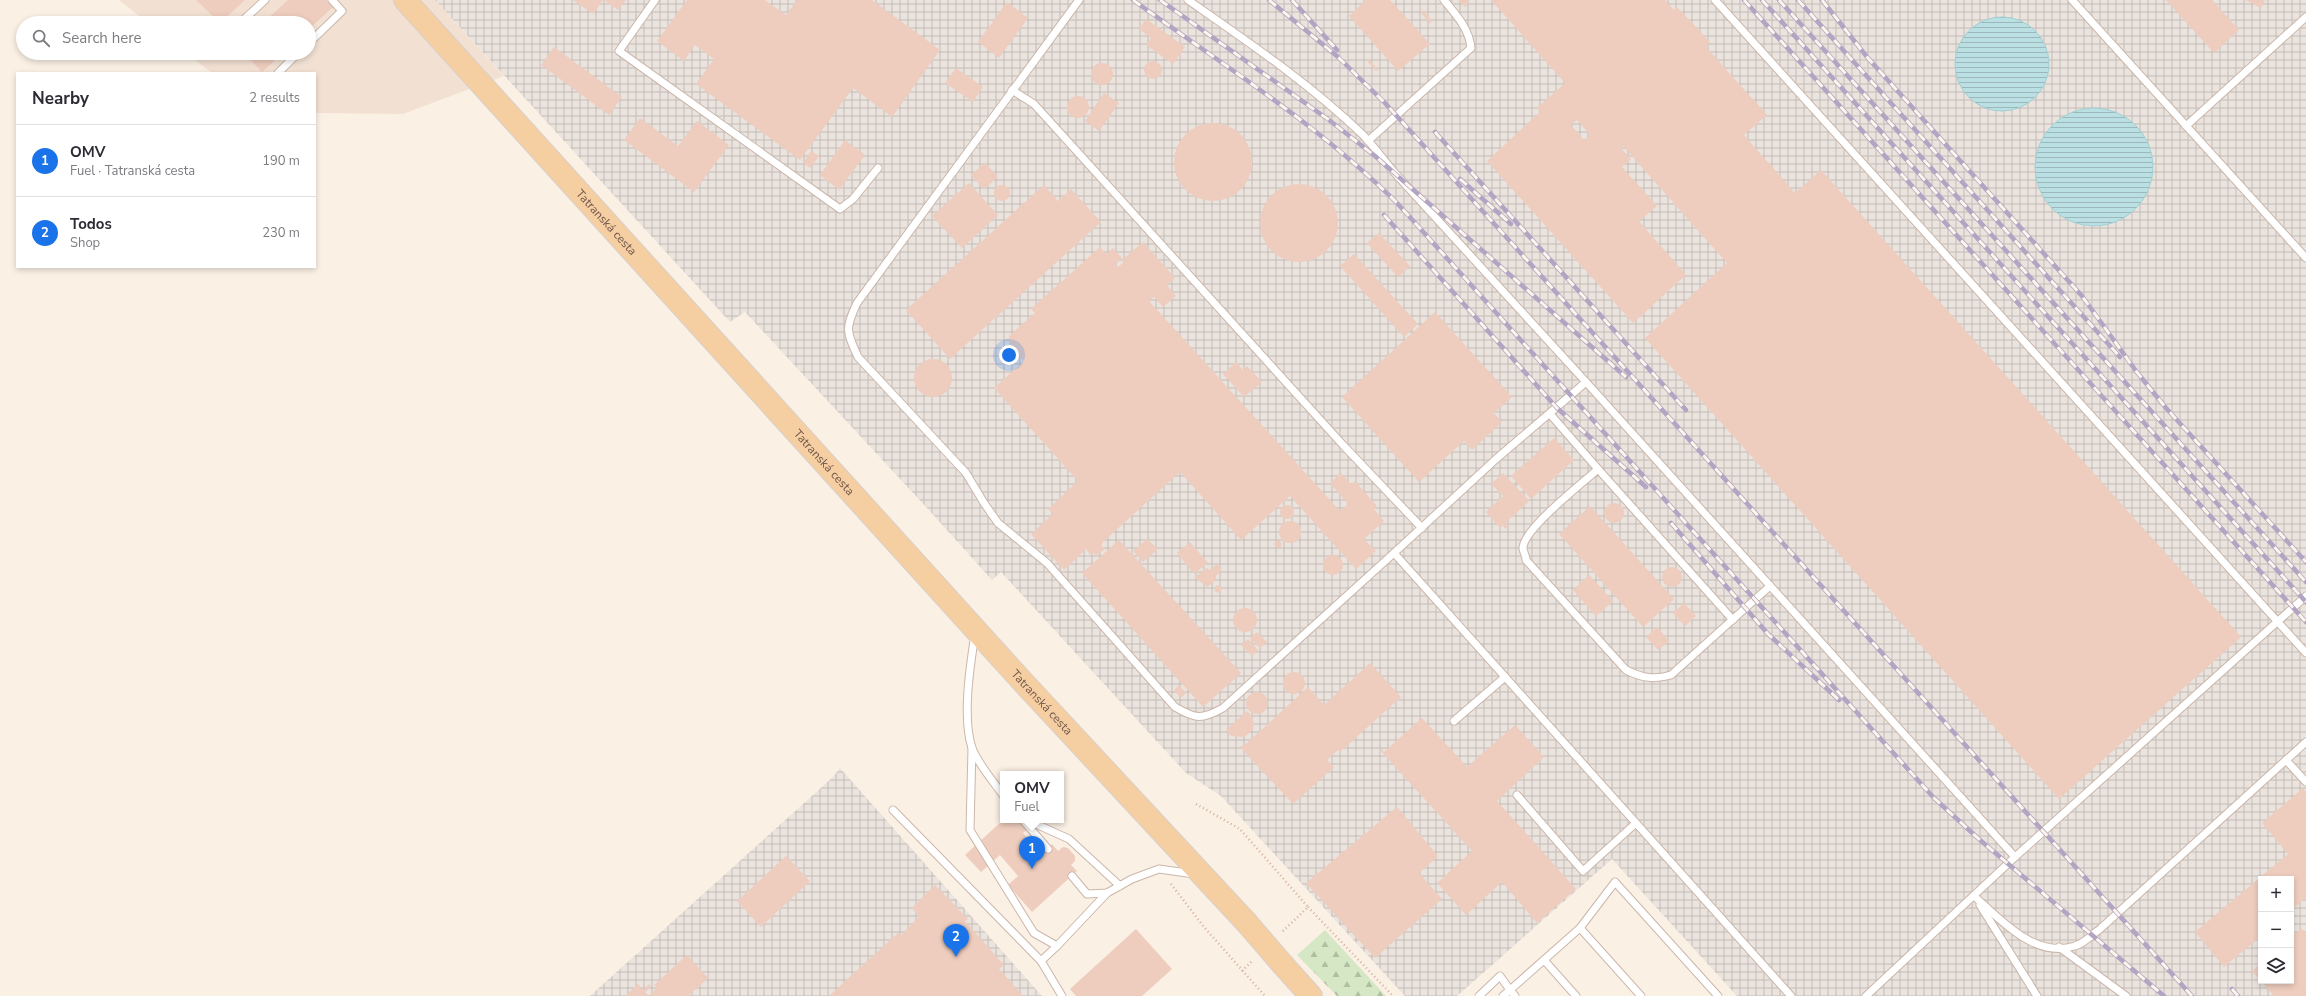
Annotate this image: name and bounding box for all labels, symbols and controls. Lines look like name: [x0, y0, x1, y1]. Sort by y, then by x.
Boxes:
search box: [16, 16, 316, 60]
icon: search: [30, 27, 52, 49]
text: Search here: [62, 28, 142, 48]
text: Nearby: [32, 87, 89, 110]
text: 2 results: [249, 89, 300, 107]
text: OMV: [70, 142, 106, 162]
text: 1: [41, 152, 49, 170]
text: 190 m: [262, 152, 300, 170]
text: Fuel · Tatranská cesta: [70, 162, 195, 180]
street label: Tatranská cesta: [572, 186, 640, 259]
text: Todos: [70, 214, 112, 234]
text: 2: [41, 224, 49, 242]
text: 230 m: [262, 224, 300, 242]
text: Shop: [70, 234, 100, 252]
your location: [999, 345, 1019, 365]
street label: Tatranská cesta: [790, 426, 858, 499]
street label: Tatranská cesta: [1007, 666, 1076, 738]
popup: [1000, 771, 1064, 823]
text: OMV: [1014, 778, 1050, 798]
text: Fuel: [1014, 798, 1039, 816]
pin: 1: [1019, 836, 1045, 869]
map controls: [2258, 876, 2294, 984]
button: +: [2258, 876, 2294, 912]
button: −: [2258, 912, 2294, 948]
pin: 2: [943, 924, 969, 957]
button: layers: [2258, 948, 2294, 984]

